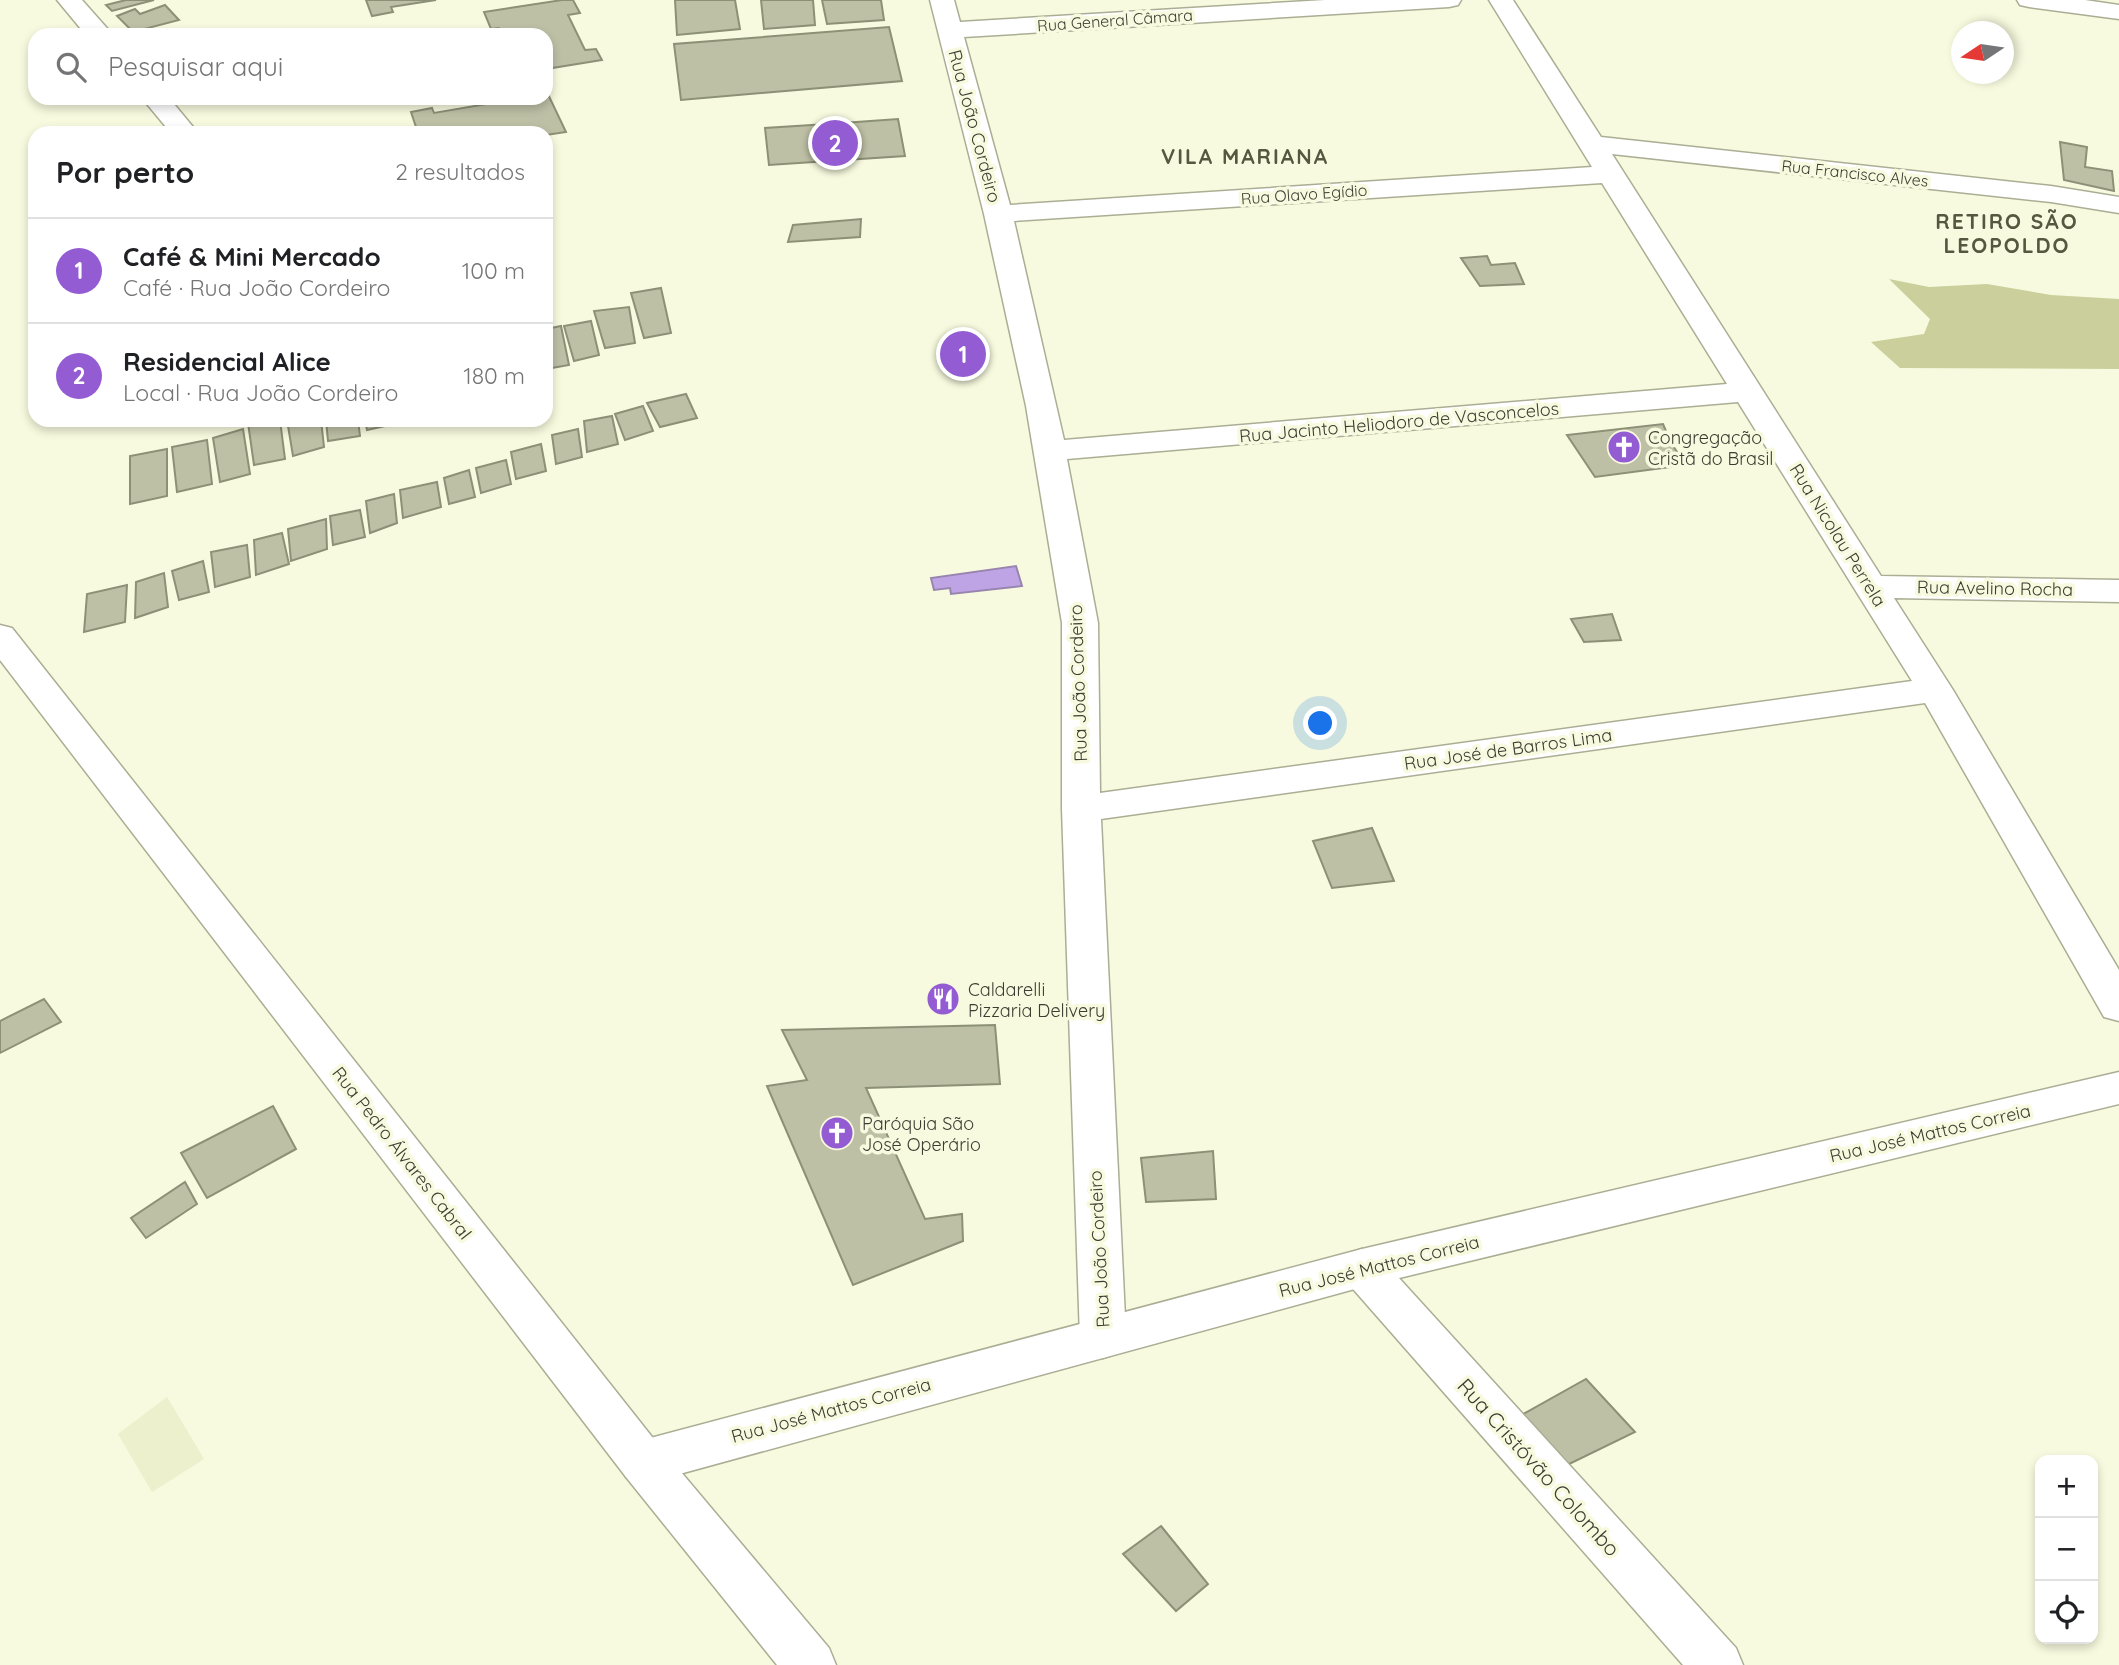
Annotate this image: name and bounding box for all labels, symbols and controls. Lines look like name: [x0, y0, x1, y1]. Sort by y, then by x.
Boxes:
street label: Rua General Câmara: [1037, 5, 1193, 35]
north arrow: [1951, 21, 2014, 84]
search box: [28, 28, 553, 105]
street label: Rua João Cordeiro: [944, 47, 1006, 205]
icon: search: [52, 48, 90, 86]
text: Pesquisar aqui: [108, 50, 283, 83]
pin: 2: [812, 117, 858, 169]
district label: VILA MARIANA: [1161, 143, 1329, 169]
text: Por perto: [56, 153, 194, 191]
street label: Rua Francisco Alves: [1781, 155, 1929, 191]
text: 2 resultados: [395, 157, 525, 186]
street label: Rua Olavo Egídio: [1240, 180, 1368, 208]
district label: RETIRO SÃO LEOPOLDO: [1935, 208, 2079, 258]
text: Café & Mini Mercado: [123, 240, 381, 273]
text: 1: [75, 256, 83, 285]
text: 100 m: [462, 256, 525, 285]
text: Café · Rua João Cordeiro: [123, 273, 390, 302]
pin: 1: [940, 328, 986, 380]
text: Residencial Alice: [123, 345, 331, 378]
text: 2: [72, 361, 86, 390]
text: 180 m: [463, 361, 525, 390]
text: Local · Rua João Cordeiro: [123, 378, 398, 407]
street label: Rua Jacinto Heliodoro de Vasconcelos: [1238, 397, 1560, 447]
place label: Congregação Cristã do Brasil: [1648, 426, 1773, 470]
church icon: Congregação Cristã do Brasil: [1605, 428, 1643, 466]
street label: Rua Nicolau Perrela: [1785, 459, 1891, 611]
street label: Rua Avelino Rocha: [1917, 575, 2073, 601]
street label: Rua João Cordeiro: [1064, 604, 1092, 762]
your location: [1303, 706, 1337, 740]
street label: Rua José de Barros Lima: [1403, 723, 1613, 775]
place label: Caldarelli Pizzaria Delivery: [968, 978, 1105, 1022]
restaurant icon: Caldarelli Pizzaria Delivery: [924, 980, 962, 1018]
street label: Rua Pedro Álvares Cabral: [327, 1062, 477, 1244]
street label: Rua José Mattos Correia: [1827, 1099, 2033, 1167]
place label: Paróquia São José Operário: [862, 1112, 981, 1156]
church icon: Paróquia São José Operário: [818, 1114, 856, 1152]
street label: Rua João Cordeiro: [1083, 1170, 1115, 1328]
street label: Rua José Mattos Correia: [1276, 1230, 1482, 1302]
street label: Rua José Mattos Correia: [729, 1372, 933, 1448]
street label: Rua Cristóvão Colombo: [1452, 1373, 1626, 1561]
map controls: [2035, 1455, 2098, 1644]
button: +: [2035, 1455, 2098, 1518]
button: −: [2035, 1518, 2098, 1581]
button: locate: [2035, 1581, 2098, 1644]

